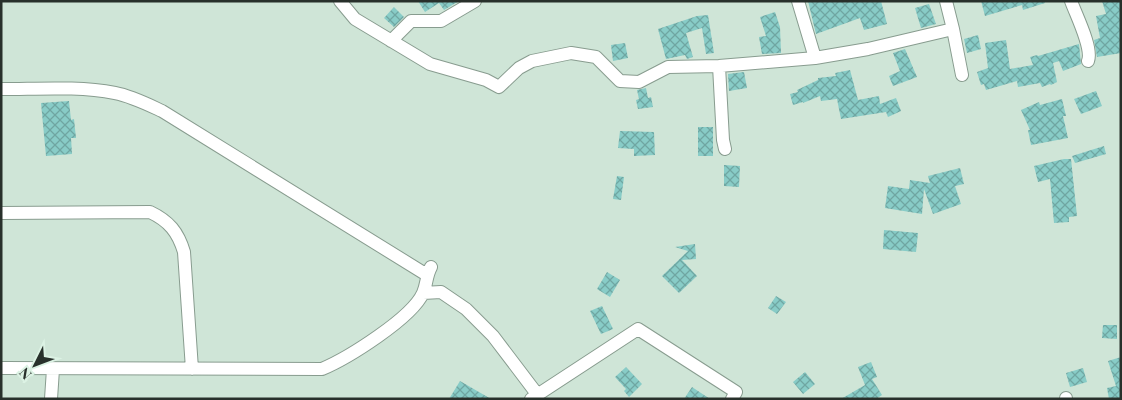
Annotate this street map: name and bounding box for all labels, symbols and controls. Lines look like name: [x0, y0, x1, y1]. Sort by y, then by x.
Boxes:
north arrow: [10, 340, 60, 390]
text: N: [15, 364, 35, 384]

